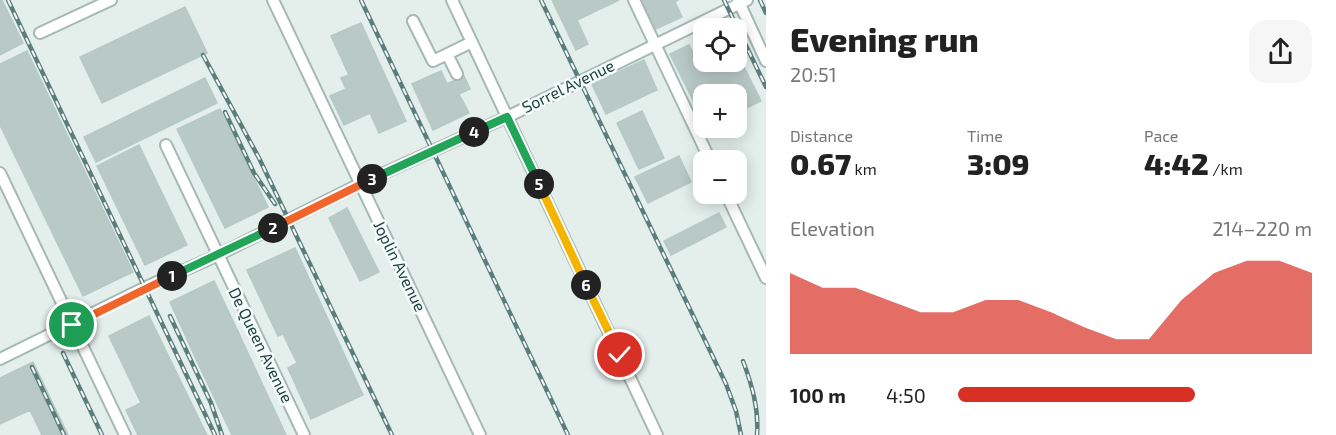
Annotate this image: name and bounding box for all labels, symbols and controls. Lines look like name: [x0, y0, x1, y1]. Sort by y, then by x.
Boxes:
map controls: [693, 18, 747, 204]
button: locate: [693, 18, 747, 72]
text: Evening run: [790, 19, 979, 59]
button: share: [1249, 20, 1312, 83]
street label: Sorrel Avenue: [518, 55, 617, 116]
text: 20:51: [790, 62, 837, 86]
button: +: [693, 84, 747, 138]
pin: 4: [459, 117, 489, 147]
text: 4: [469, 122, 479, 141]
text: Distance: [790, 126, 853, 145]
text: Time: [967, 126, 1003, 145]
text: Pace: [1144, 126, 1178, 145]
text: 0.67: [790, 145, 851, 181]
text: 3:09: [967, 145, 1030, 181]
text: 4:42: [1144, 145, 1209, 181]
button: −: [693, 150, 747, 204]
text: km: [851, 159, 877, 178]
text: /km: [1209, 159, 1243, 178]
pin: 3: [357, 164, 387, 194]
text: 3: [367, 169, 377, 188]
pin: 5: [524, 169, 554, 199]
text: 5: [535, 174, 543, 193]
pin: 2: [258, 213, 288, 243]
text: Elevation: [790, 216, 875, 240]
text: 214–220 m: [1212, 216, 1312, 240]
street label: Joplin Avenue: [370, 217, 431, 314]
text: 2: [268, 218, 278, 237]
pin: 1: [157, 261, 187, 291]
text: 1: [169, 266, 175, 285]
pin: 6: [571, 270, 601, 300]
text: 6: [581, 275, 591, 294]
street label: De Queen Avenue: [224, 284, 298, 406]
pin: [46, 299, 97, 350]
icon: arrive: [55, 308, 88, 341]
pin: [594, 329, 645, 380]
icon: check: [603, 338, 636, 371]
text: 100 m: [790, 383, 846, 407]
text: 4:50: [886, 383, 926, 407]

